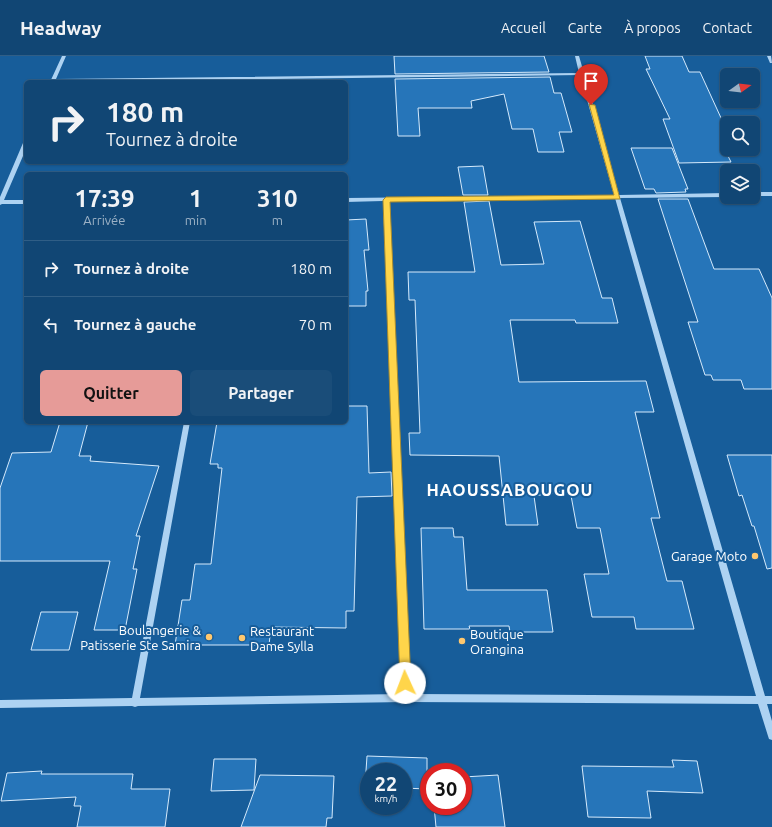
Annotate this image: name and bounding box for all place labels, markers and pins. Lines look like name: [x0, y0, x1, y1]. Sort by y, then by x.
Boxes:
pin: [574, 64, 608, 105]
place label: Garage Moto: [671, 549, 747, 563]
marker: Garage Moto: [750, 551, 760, 561]
place label: Boulangerie & Patisserie Ste Samira: [80, 623, 201, 652]
place label: Restaurant Dame Sylla: [250, 624, 314, 653]
place label: Boutique Orangina: [470, 627, 524, 656]
marker: Boulangerie & Patisserie Ste Samira: [204, 632, 214, 642]
marker: Restaurant Dame Sylla: [237, 633, 247, 643]
marker: Boutique Orangina: [457, 636, 467, 646]

